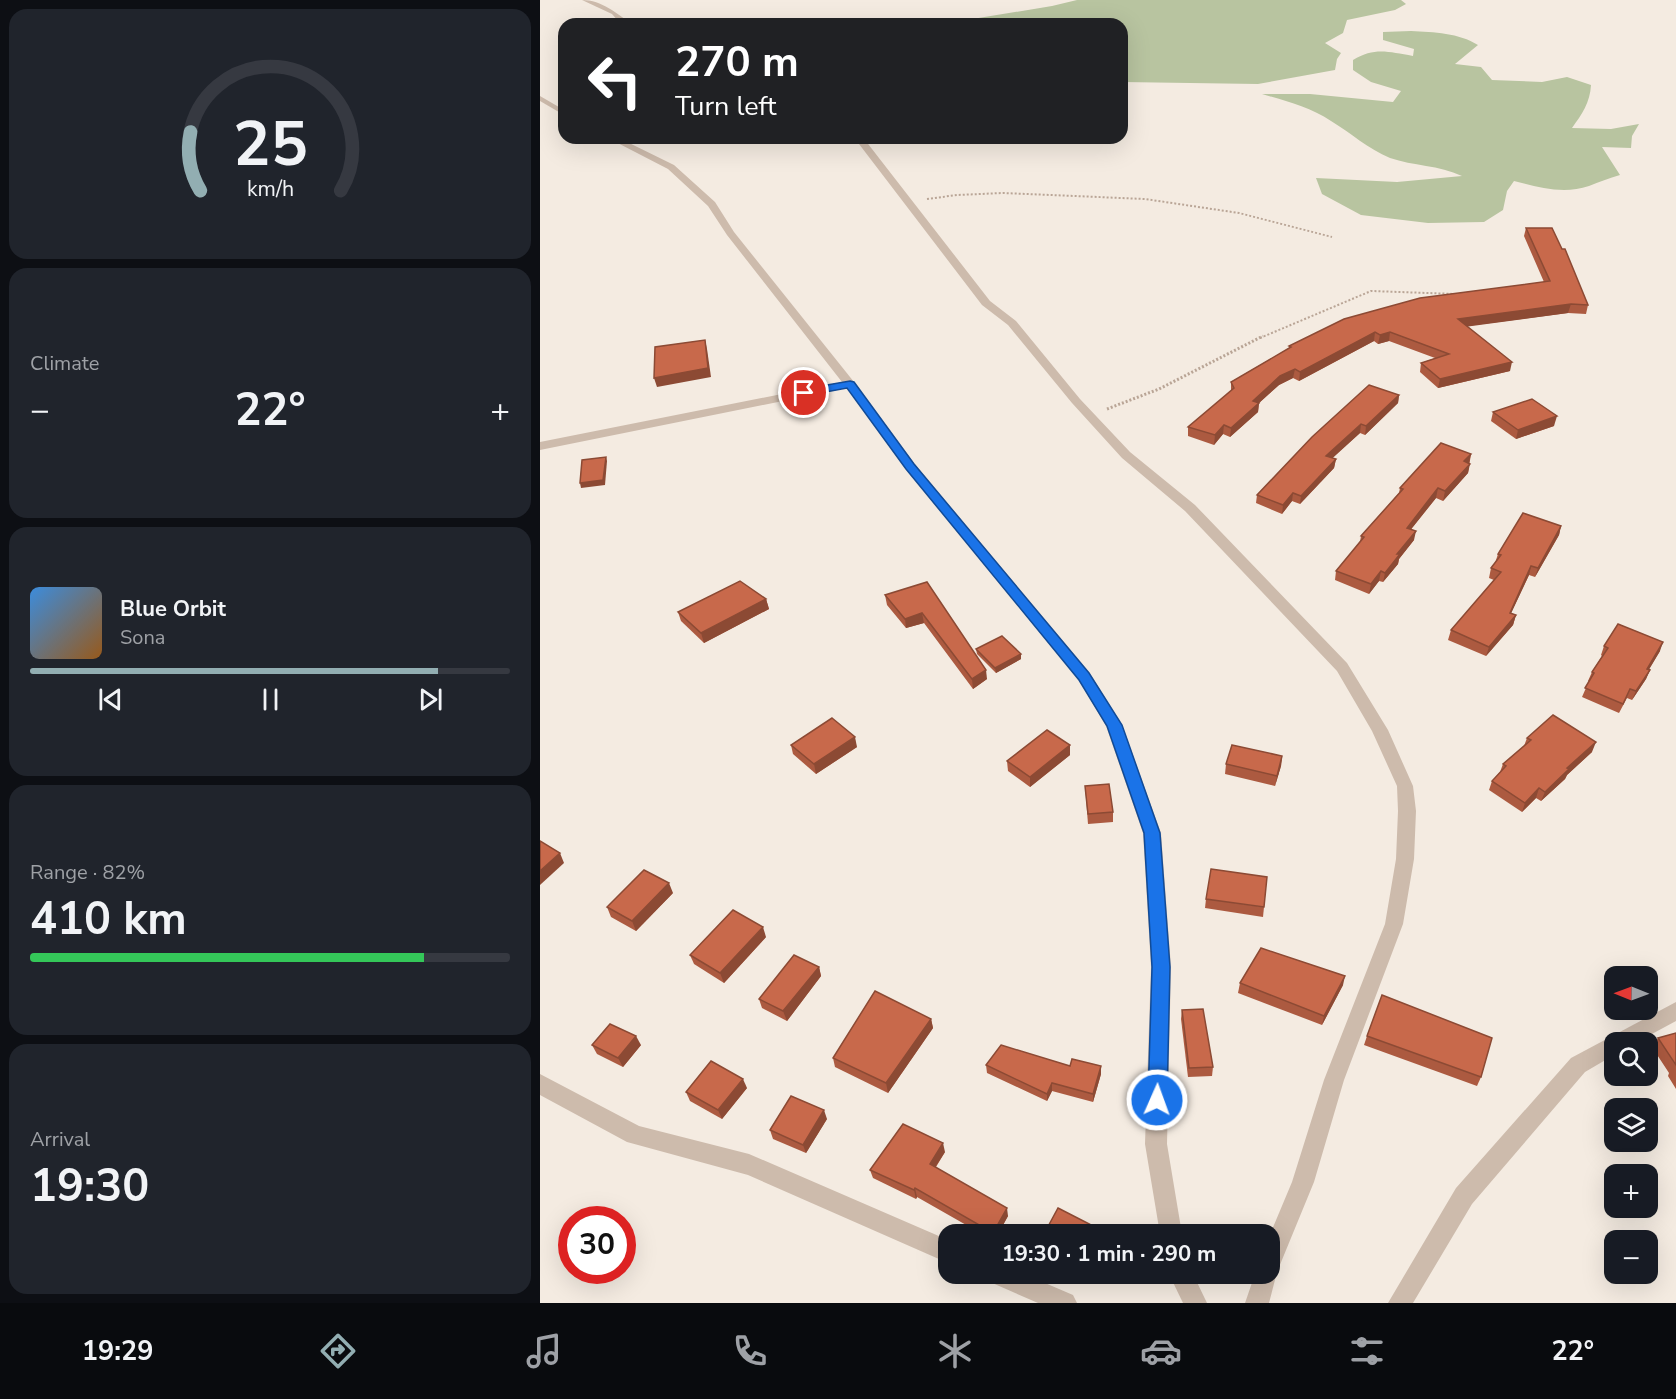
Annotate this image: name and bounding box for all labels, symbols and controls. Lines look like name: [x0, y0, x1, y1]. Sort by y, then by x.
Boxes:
text: 270 m: [675, 34, 799, 91]
icon: left: [576, 42, 654, 120]
text: Turn left: [675, 88, 776, 125]
text: 25: [233, 102, 307, 187]
text: km/h: [246, 174, 294, 204]
text: Climate: [30, 350, 99, 377]
pin: [778, 367, 829, 418]
icon: arrive: [787, 376, 820, 409]
text: 22°: [234, 380, 306, 441]
text: −: [30, 388, 50, 433]
text: +: [490, 388, 510, 433]
text: Blue Orbit: [120, 594, 226, 624]
text: Sona: [120, 624, 165, 651]
icon: previous: [94, 683, 127, 716]
icon: pause: [254, 683, 287, 716]
icon: next: [414, 683, 447, 716]
text: Range · 82%: [30, 859, 145, 886]
text: 410 km: [30, 889, 187, 950]
north arrow: [1604, 966, 1658, 1020]
map controls: [1604, 966, 1658, 1284]
button: search: [1604, 1032, 1658, 1086]
position arrow: [1125, 1068, 1189, 1132]
button: layers: [1604, 1098, 1658, 1152]
text: Arrival: [30, 1126, 90, 1153]
text: 19:30: [30, 1156, 149, 1217]
button: +: [1604, 1164, 1658, 1218]
speed limit sign: 30: [558, 1206, 636, 1284]
button: −: [1604, 1230, 1658, 1284]
text: 19:30 · 1 min · 290 m: [1002, 1239, 1216, 1269]
icon: directions: [317, 1330, 359, 1372]
icon: music: [523, 1330, 565, 1372]
icon: phone: [729, 1330, 771, 1372]
icon: climate: [934, 1330, 976, 1372]
icon: car: [1140, 1330, 1182, 1372]
icon: filters: [1346, 1330, 1388, 1372]
text: 19:29: [82, 1333, 153, 1370]
text: 22°: [1551, 1333, 1594, 1370]

